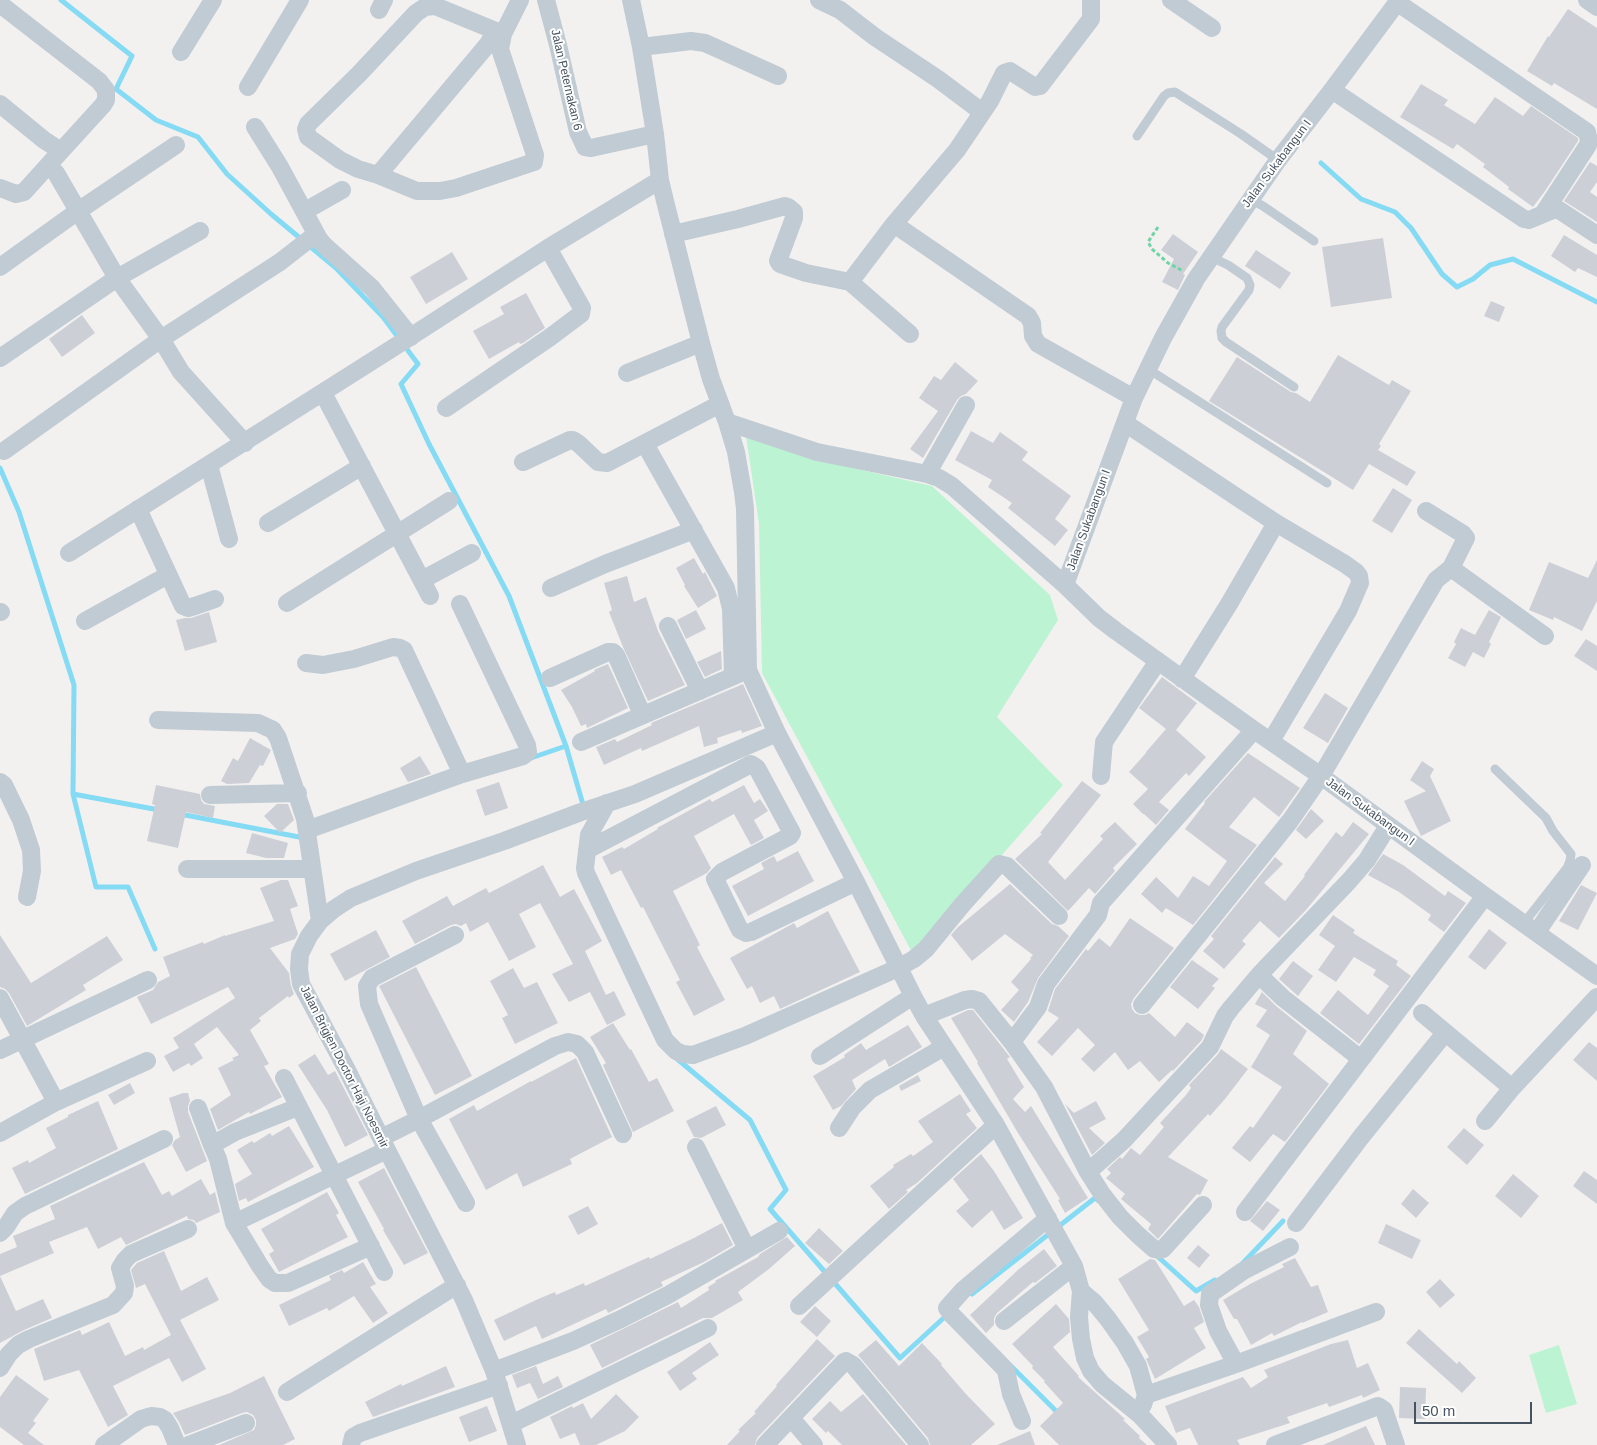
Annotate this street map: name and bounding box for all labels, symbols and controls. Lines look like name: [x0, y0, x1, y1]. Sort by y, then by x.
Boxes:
street label: Jalan Peternakan 6: [547, 28, 585, 132]
street label: Jalan Sukabangun I: [1239, 117, 1315, 211]
street label: Jalan Sukabangun I: [1064, 468, 1114, 572]
street label: Jalan Sukabangun I: [1323, 775, 1417, 849]
street label: Jalan Brigjen Doctor Haji Noesmir: [297, 984, 391, 1150]
scale bar: [1417, 1392, 1534, 1424]
text: 50 m: [1422, 1402, 1455, 1419]

